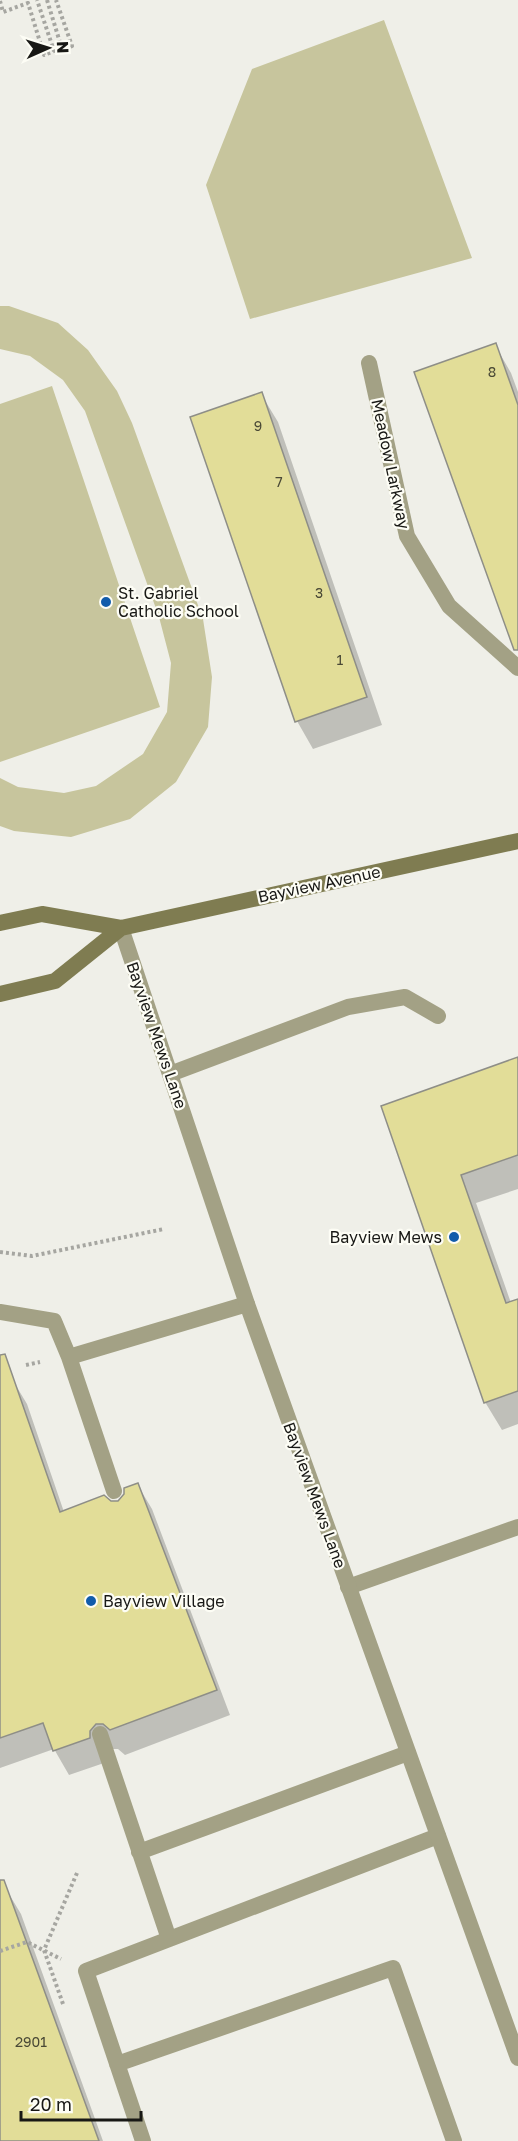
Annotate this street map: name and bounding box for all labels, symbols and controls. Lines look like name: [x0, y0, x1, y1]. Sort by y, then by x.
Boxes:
north arrow: [18, 18, 78, 78]
text: N: [53, 41, 73, 54]
house number: 8: [488, 363, 496, 380]
street label: Meadow Larkway: [367, 397, 415, 531]
house number: 9: [254, 417, 262, 434]
house number: 7: [275, 473, 283, 490]
place label: St. Gabriel Catholic School: [118, 583, 239, 621]
house number: 3: [315, 584, 323, 601]
marker: St. Gabriel Catholic School: [99, 595, 113, 609]
house number: 1: [337, 651, 344, 668]
street label: Bayview Avenue: [256, 861, 382, 907]
street label: Bayview Mews Lane: [122, 959, 192, 1111]
place label: Bayview Mews: [329, 1227, 442, 1247]
marker: Bayview Mews: [447, 1230, 461, 1244]
street label: Bayview Mews Lane: [279, 1419, 351, 1571]
place label: Bayview Village: [103, 1591, 225, 1611]
marker: Bayview Village: [84, 1594, 98, 1608]
house number: 2901: [15, 2033, 47, 2050]
scale bar: [21, 2084, 141, 2122]
text: 20 m: [30, 2093, 72, 2115]

